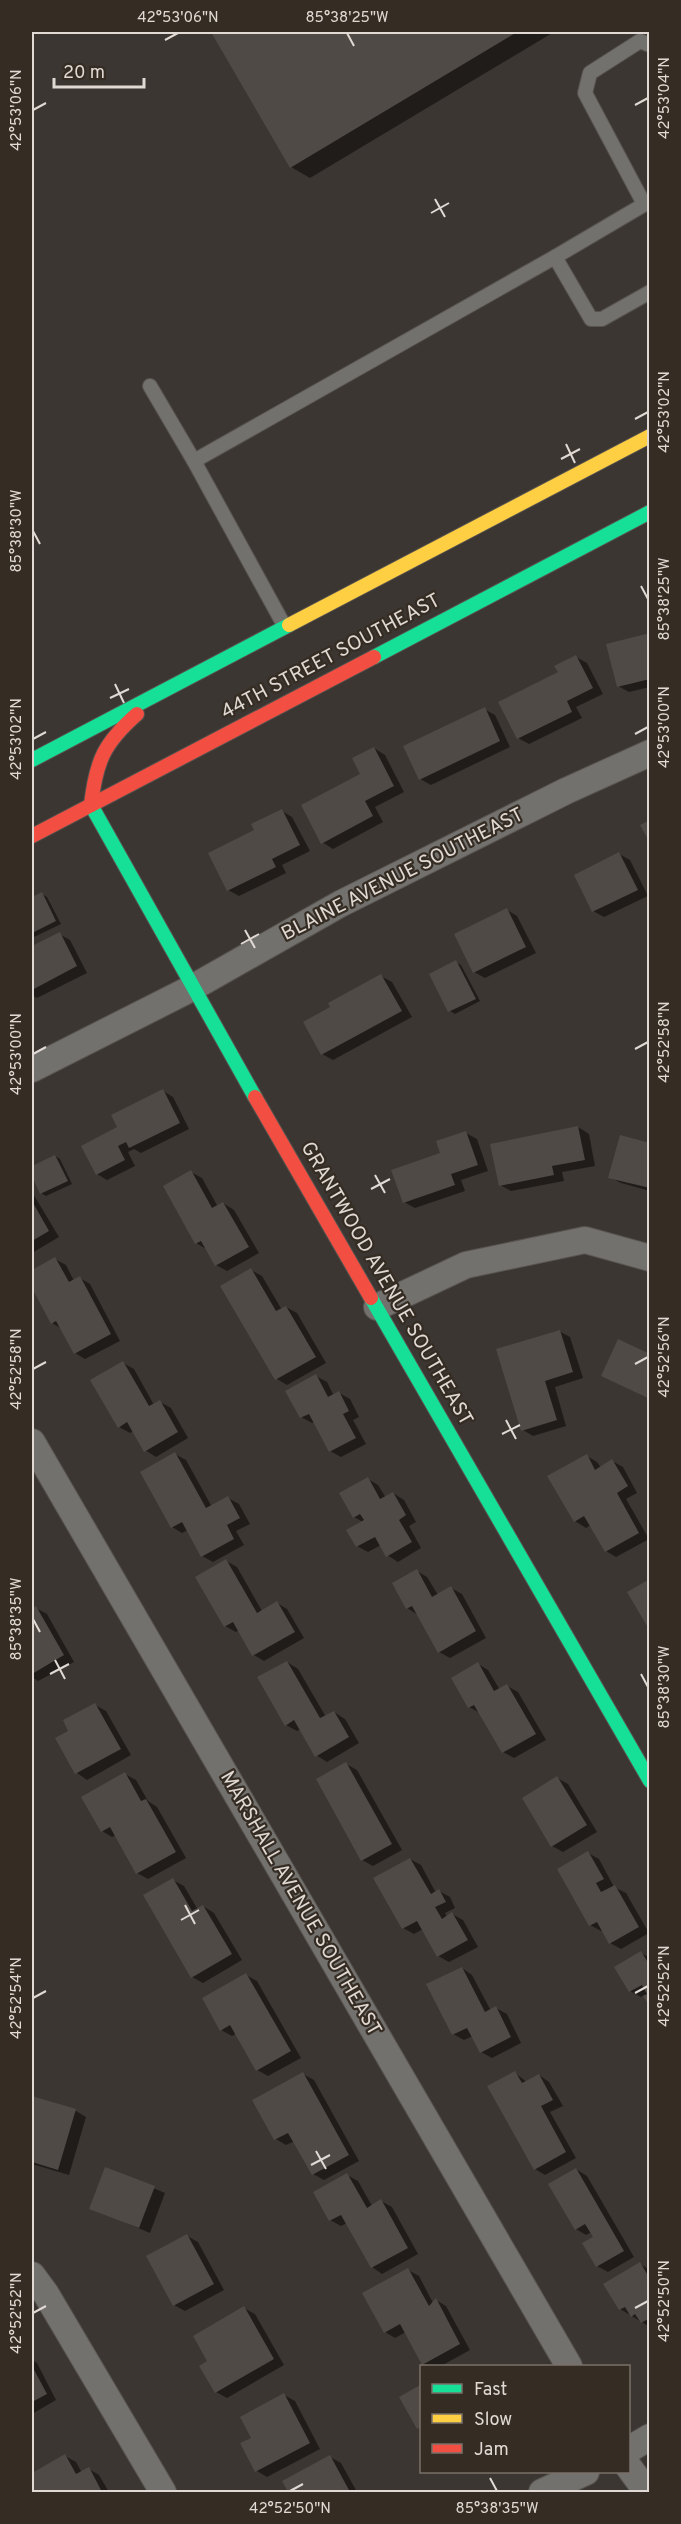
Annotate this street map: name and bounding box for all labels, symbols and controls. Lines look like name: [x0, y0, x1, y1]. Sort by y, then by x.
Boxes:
text: 42°53'06"N: [137, 9, 219, 28]
text: 85°38'25"W: [305, 9, 389, 28]
scale bar: [54, 51, 144, 89]
text: 42°53'04"N: [656, 57, 675, 139]
text: 20 m: [63, 62, 105, 85]
text: 42°53'06"N: [8, 69, 27, 151]
text: 42°53'02"N: [656, 371, 675, 453]
text: 85°38'30"W: [8, 489, 27, 573]
text: 85°38'25"W: [656, 557, 675, 641]
street label: 44TH STREET SOUTHEAST: [217, 588, 445, 726]
text: 42°53'00"N: [656, 686, 675, 768]
text: 42°53'02"N: [8, 698, 27, 780]
street label: BLAINE AVENUE SOUTHEAST: [277, 802, 529, 948]
text: 42°52'58"N: [656, 1001, 675, 1083]
text: 42°53'00"N: [8, 1013, 27, 1095]
street label: GRANTWOOD AVENUE SOUTHEAST: [294, 1137, 478, 1431]
text: 42°52'56"N: [656, 1316, 675, 1398]
text: 42°52'58"N: [8, 1328, 27, 1410]
text: 85°38'35"W: [8, 1577, 27, 1661]
text: 85°38'30"W: [656, 1645, 675, 1729]
street label: MARSHALL AVENUE SOUTHEAST: [213, 1767, 387, 2041]
text: 42°52'52"N: [656, 1945, 675, 2027]
text: 42°52'54"N: [8, 1957, 27, 2039]
text: 42°52'50"N: [656, 2260, 675, 2342]
text: 42°52'52"N: [8, 2272, 27, 2354]
legend: [420, 2365, 630, 2473]
text: Fast: [474, 2379, 507, 2402]
text: Slow: [474, 2409, 512, 2432]
text: Jam: [474, 2439, 509, 2462]
text: 42°52'50"N: [249, 2500, 331, 2519]
text: 85°38'35"W: [455, 2500, 539, 2519]

